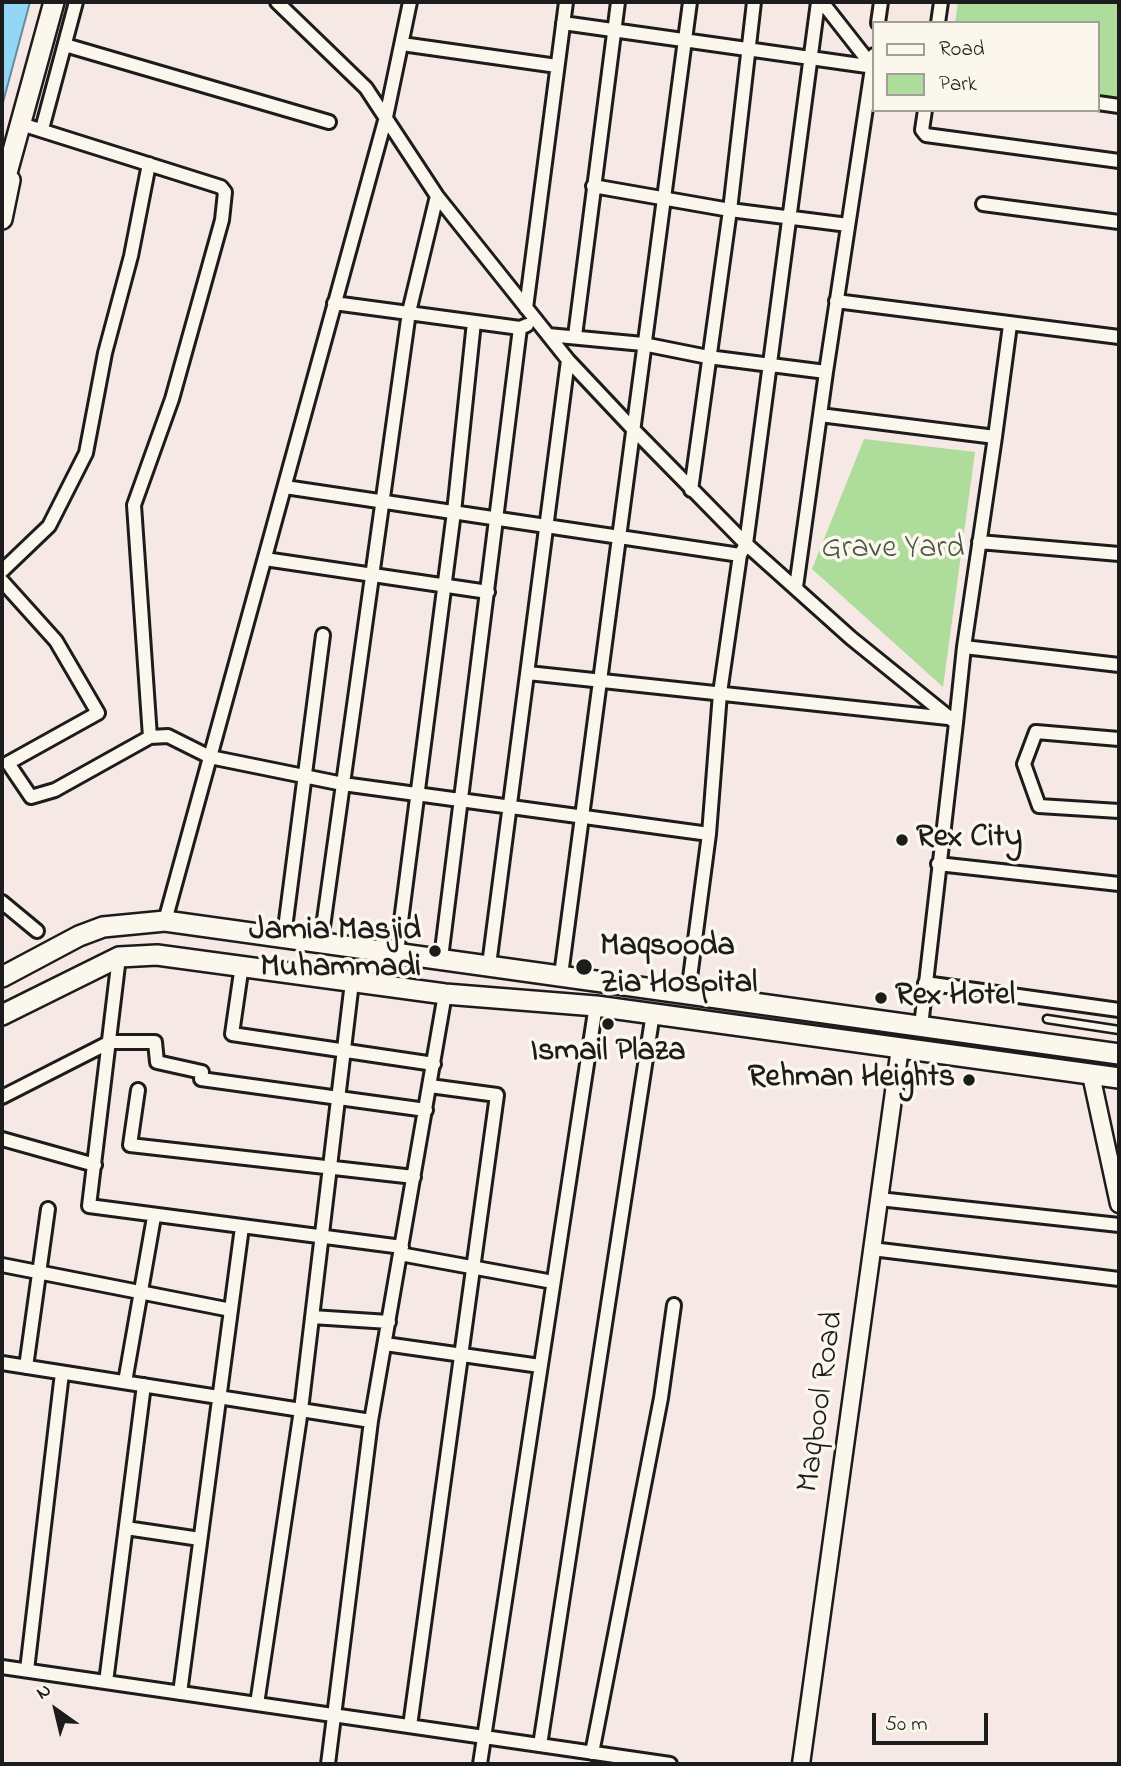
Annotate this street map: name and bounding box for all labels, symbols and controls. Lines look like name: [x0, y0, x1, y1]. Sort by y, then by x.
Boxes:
legend: [872, 21, 1100, 112]
text: Road: [939, 35, 985, 65]
text: Park: [939, 70, 977, 100]
park label: Grave Yard: [822, 532, 964, 570]
place label: Rex City: [916, 821, 1022, 859]
marker: Rex City: [894, 832, 910, 848]
place label: Jamia Masjid Muhammadi: [249, 914, 421, 989]
place label: Maqsooda Zia Hospital: [600, 930, 757, 1005]
marker: Jamia Masjid Muhammadi: [427, 943, 443, 959]
marker: Maqsooda Zia Hospital: [574, 957, 594, 977]
place label: Rex Hotel: [895, 979, 1015, 1017]
marker: Rex Hotel: [873, 990, 889, 1006]
marker: Ismail Plaza: [600, 1016, 616, 1032]
place label: Ismail Plaza: [530, 1035, 686, 1073]
place label: Rehman Heights: [748, 1061, 955, 1099]
marker: Rehman Heights: [961, 1072, 977, 1088]
street label: Maqbool Road: [791, 1309, 855, 1495]
north arrow: [21, 1675, 91, 1745]
text: N: [31, 1677, 57, 1707]
scale bar: [876, 1700, 992, 1744]
text: 50 m: [885, 1710, 928, 1740]

